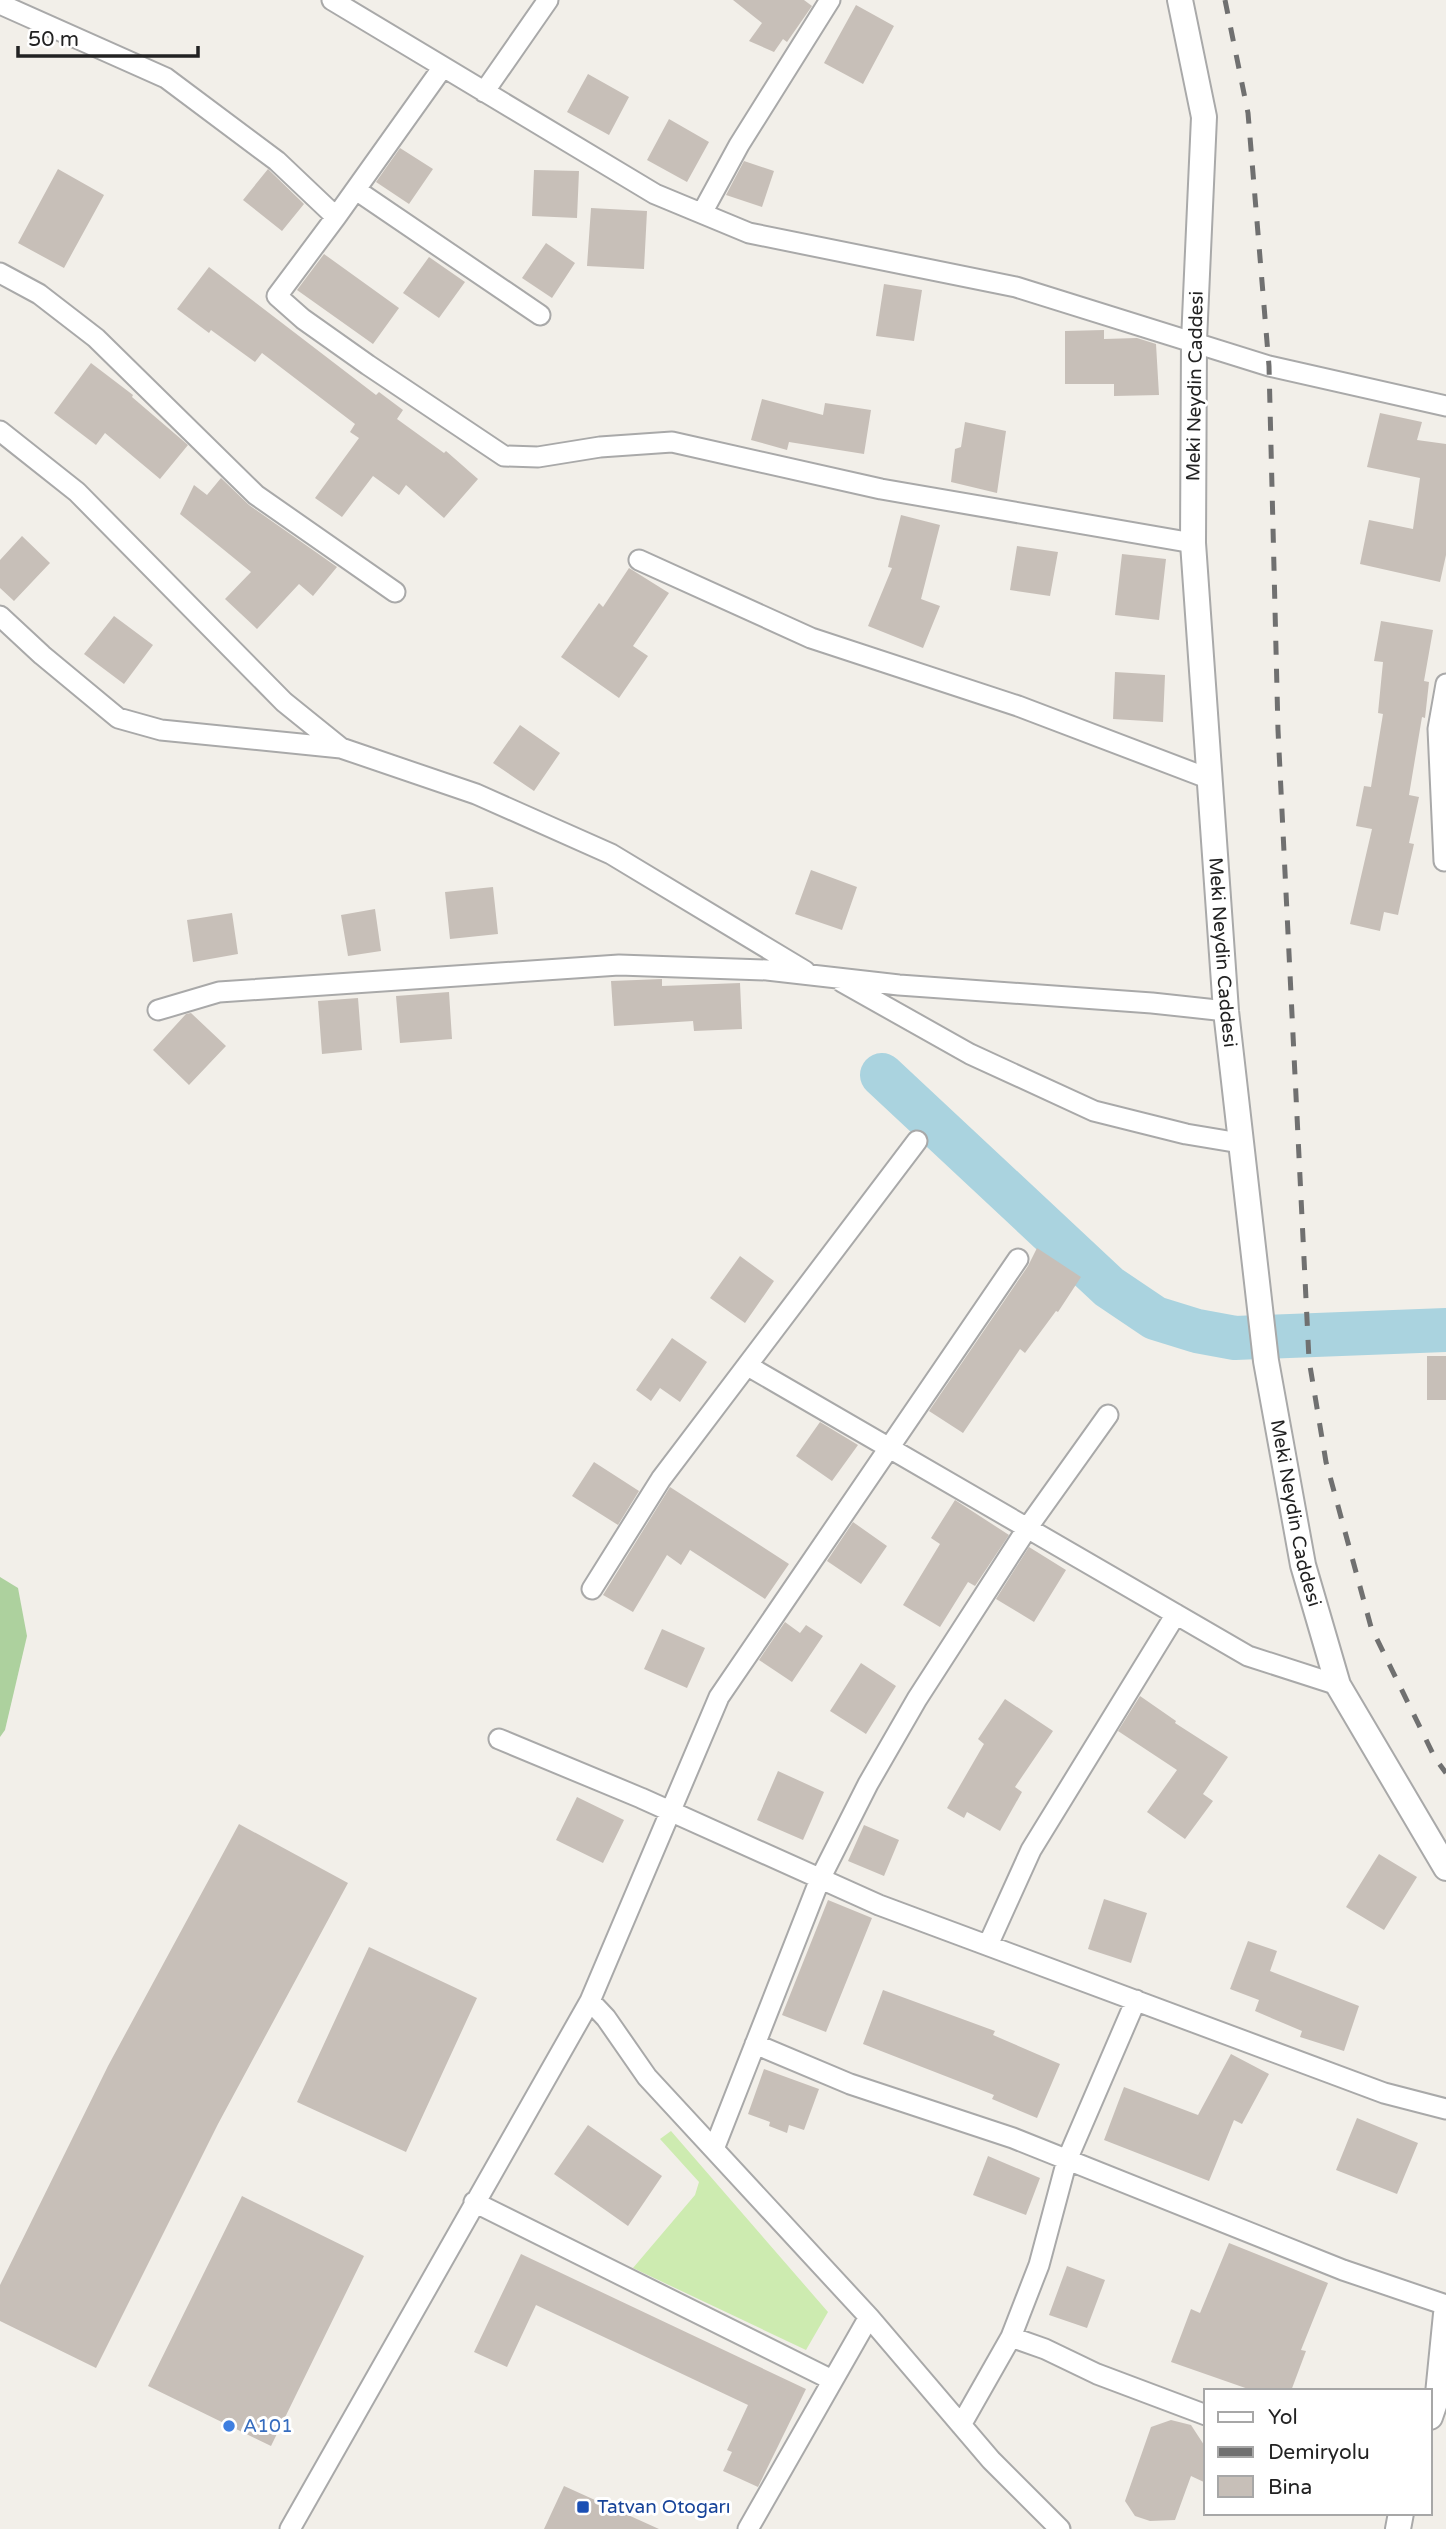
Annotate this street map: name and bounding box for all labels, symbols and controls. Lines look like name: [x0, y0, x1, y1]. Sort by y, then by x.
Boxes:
scale bar: [18, 14, 198, 58]
text: 50 m: [28, 27, 79, 52]
street label: Meki Neydin Caddesi: [1182, 291, 1208, 481]
street label: Meki Neydin Caddesi: [1204, 857, 1241, 1048]
street label: Meki Neydin Caddesi: [1266, 1418, 1326, 1609]
legend: [1204, 2389, 1432, 2515]
text: Yol: [1268, 2405, 1298, 2430]
place label: A101: [243, 2415, 293, 2437]
marker: A101: [221, 2418, 237, 2434]
text: Demiryolu: [1268, 2440, 1370, 2465]
text: Bina: [1268, 2475, 1312, 2500]
place label: Tatvan Otogarı: [597, 2496, 731, 2518]
marker: Tatvan Otogarı: [575, 2499, 591, 2515]

